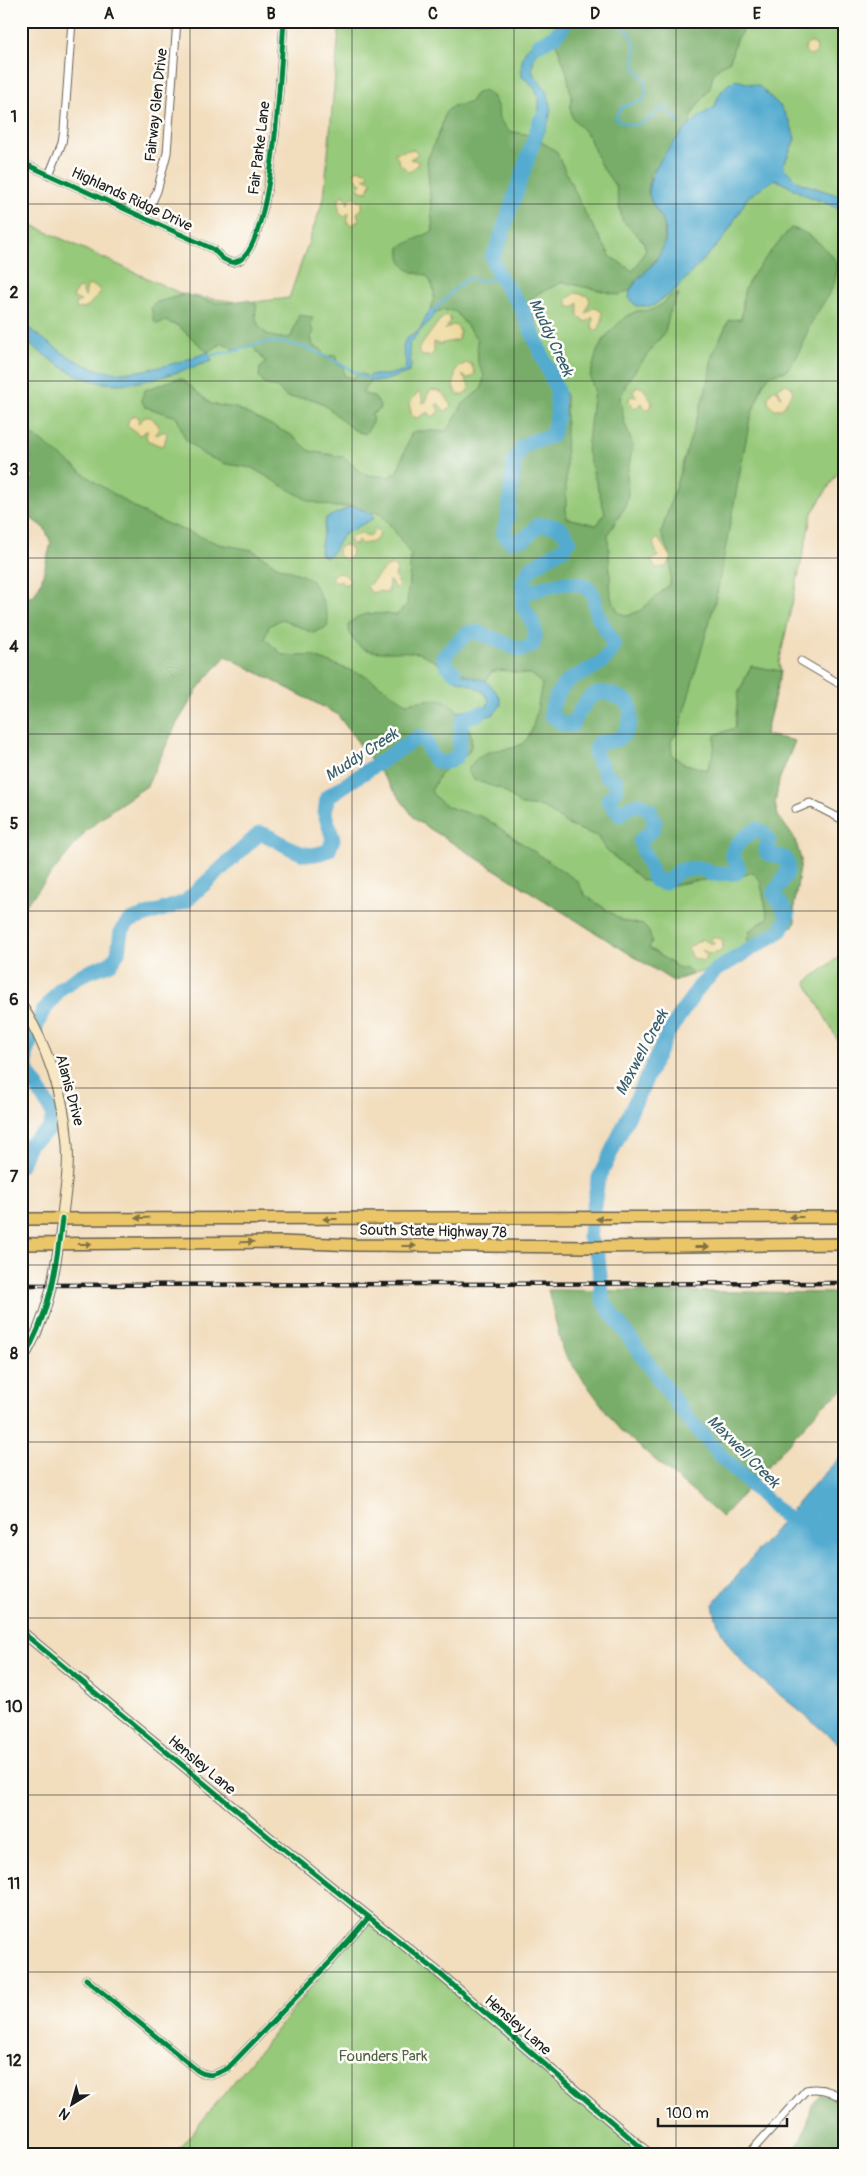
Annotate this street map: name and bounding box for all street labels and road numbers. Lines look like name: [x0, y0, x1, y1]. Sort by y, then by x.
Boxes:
street label: Fairway Glen Drive: [141, 47, 172, 163]
street label: Fair Parke Lane: [244, 100, 275, 196]
street label: Highlands Ridge Drive: [68, 163, 196, 236]
street label: Alanis Drive: [51, 1052, 88, 1128]
street label: South State Highway 78: [359, 1221, 508, 1242]
street label: Hensley Lane: [164, 1732, 240, 1800]
street label: Hensley Lane: [480, 1991, 555, 2060]

